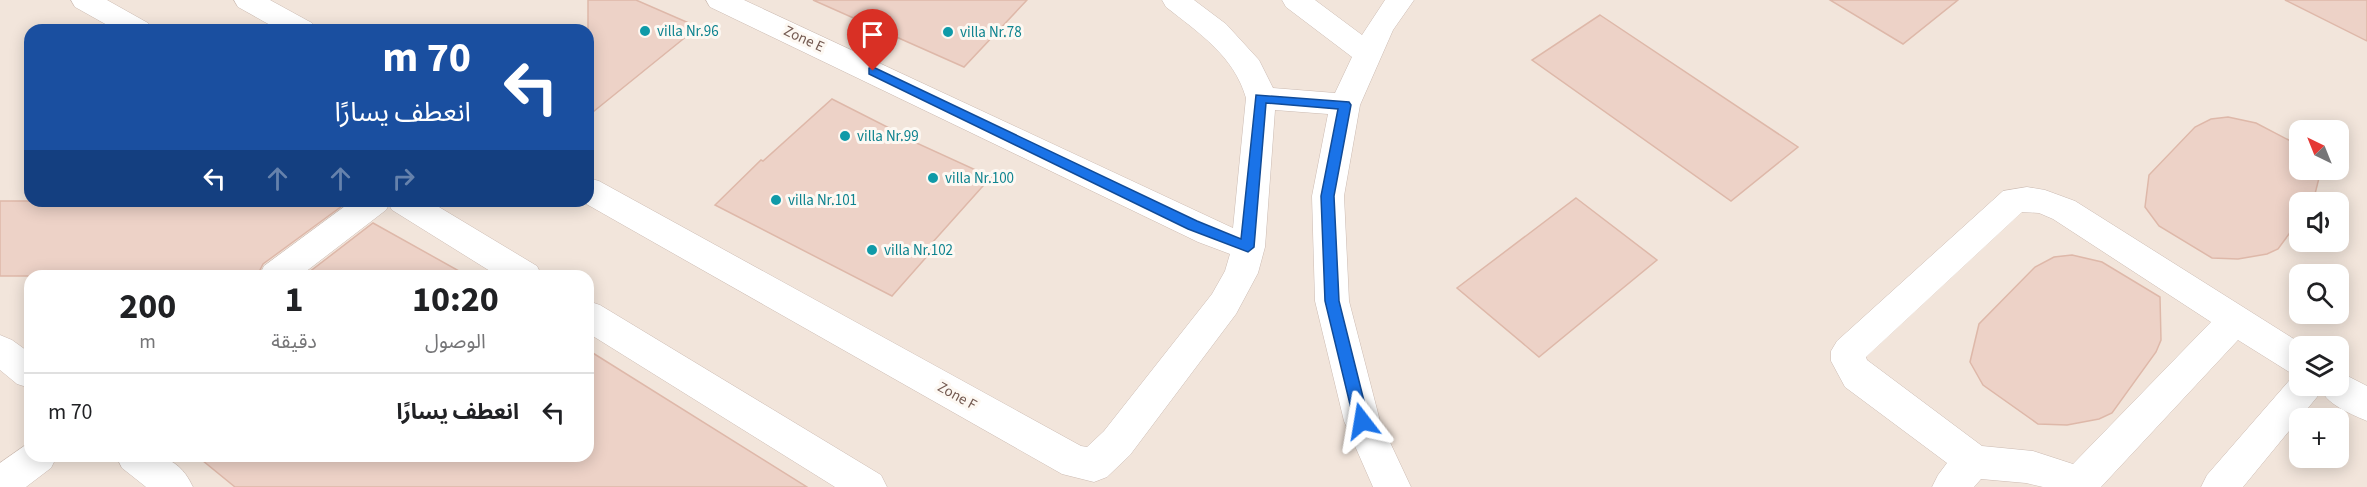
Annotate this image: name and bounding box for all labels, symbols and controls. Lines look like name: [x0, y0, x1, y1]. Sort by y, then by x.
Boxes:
pin: [847, 9, 898, 71]
icon: arrive: [856, 18, 889, 51]
place label: villa Nr.96: [657, 21, 719, 42]
street label: Zone E: [780, 21, 828, 58]
place label: villa Nr.78: [960, 22, 1022, 43]
marker: villa Nr.96: [638, 24, 652, 38]
marker: villa Nr.78: [941, 25, 955, 39]
text: 70 m: [382, 28, 471, 88]
icon: left: [492, 48, 570, 126]
text: انعطف يسارًا: [334, 93, 471, 132]
north arrow: [2289, 120, 2349, 180]
map controls: [2289, 120, 2349, 468]
place label: villa Nr.99: [857, 126, 919, 147]
marker: villa Nr.99: [838, 129, 852, 143]
icon: left: [198, 162, 231, 195]
icon: ahead: [261, 162, 294, 195]
icon: ahead: [324, 162, 357, 195]
icon: right: [387, 162, 420, 195]
place label: villa Nr.100: [945, 168, 1014, 189]
marker: villa Nr.100: [926, 171, 940, 185]
place label: villa Nr.101: [788, 190, 857, 211]
button: sound: [2289, 192, 2349, 252]
marker: villa Nr.101: [769, 193, 783, 207]
place label: villa Nr.102: [884, 240, 953, 261]
marker: villa Nr.102: [865, 243, 879, 257]
button: search: [2289, 264, 2349, 324]
text: 1: [285, 274, 304, 325]
text: 10:20: [412, 274, 499, 325]
text: 200: [119, 281, 176, 332]
text: m: [139, 328, 156, 356]
text: دقيقة: [271, 328, 317, 356]
text: الوصول: [425, 328, 486, 356]
button: layers: [2289, 336, 2349, 396]
street label: Zone F: [934, 377, 981, 416]
position arrow: [1330, 389, 1394, 453]
text: 70 m: [48, 396, 93, 428]
text: انعطف يسارًا: [396, 396, 519, 428]
icon: left: [537, 396, 570, 429]
button: +: [2289, 408, 2349, 468]

